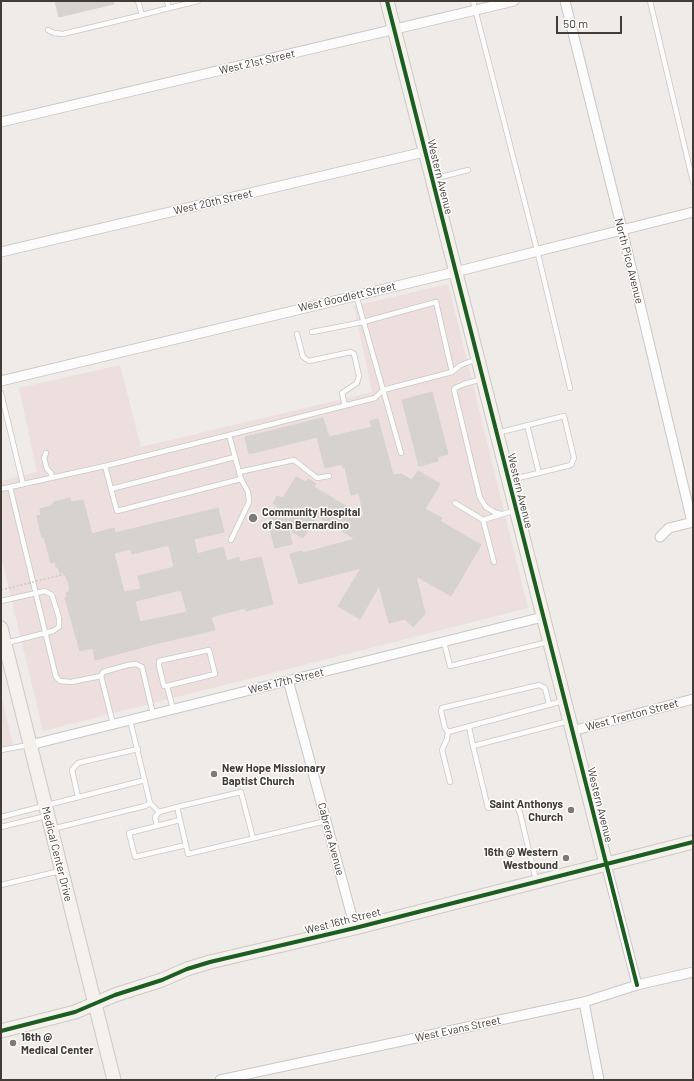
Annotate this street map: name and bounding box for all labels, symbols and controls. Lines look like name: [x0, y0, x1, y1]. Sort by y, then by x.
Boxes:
scale bar: [558, 8, 624, 34]
text: 50 m: [563, 16, 588, 30]
street label: West 21st Street: [218, 47, 296, 77]
street label: Western Avenue: [424, 138, 456, 216]
street label: West 20th Street: [172, 186, 254, 218]
street label: North Pico Avenue: [612, 217, 646, 305]
street label: West Goodlett Street: [297, 279, 397, 315]
street label: Western Avenue: [504, 452, 536, 530]
place label: Community Hospital of San Bernardino: [262, 505, 360, 531]
marker: Community Hospital of San Bernardino: [247, 512, 259, 524]
street label: West 17th Street: [247, 665, 325, 697]
street label: West Trenton Street: [584, 696, 680, 734]
place label: New Hope Missionary Baptist Church: [222, 761, 326, 787]
street label: Western Avenue: [584, 766, 616, 844]
marker: New Hope Missionary Baptist Church: [209, 769, 219, 779]
place label: Saint Anthonys Church: [489, 797, 563, 823]
street label: Cabrera Avenue: [315, 801, 347, 877]
street label: Medical Center Drive: [39, 805, 75, 903]
marker: Saint Anthonys Church: [566, 805, 576, 815]
place label: 16th @ Western Westbound: [484, 845, 558, 871]
marker: 16th @ Western Westbound: [561, 853, 571, 863]
street label: West 16th Street: [304, 905, 382, 937]
street label: West Evans Street: [414, 1013, 502, 1045]
place label: 16th @ Medical Center: [21, 1030, 94, 1056]
marker: 16th @ Medical Center: [8, 1038, 18, 1048]

